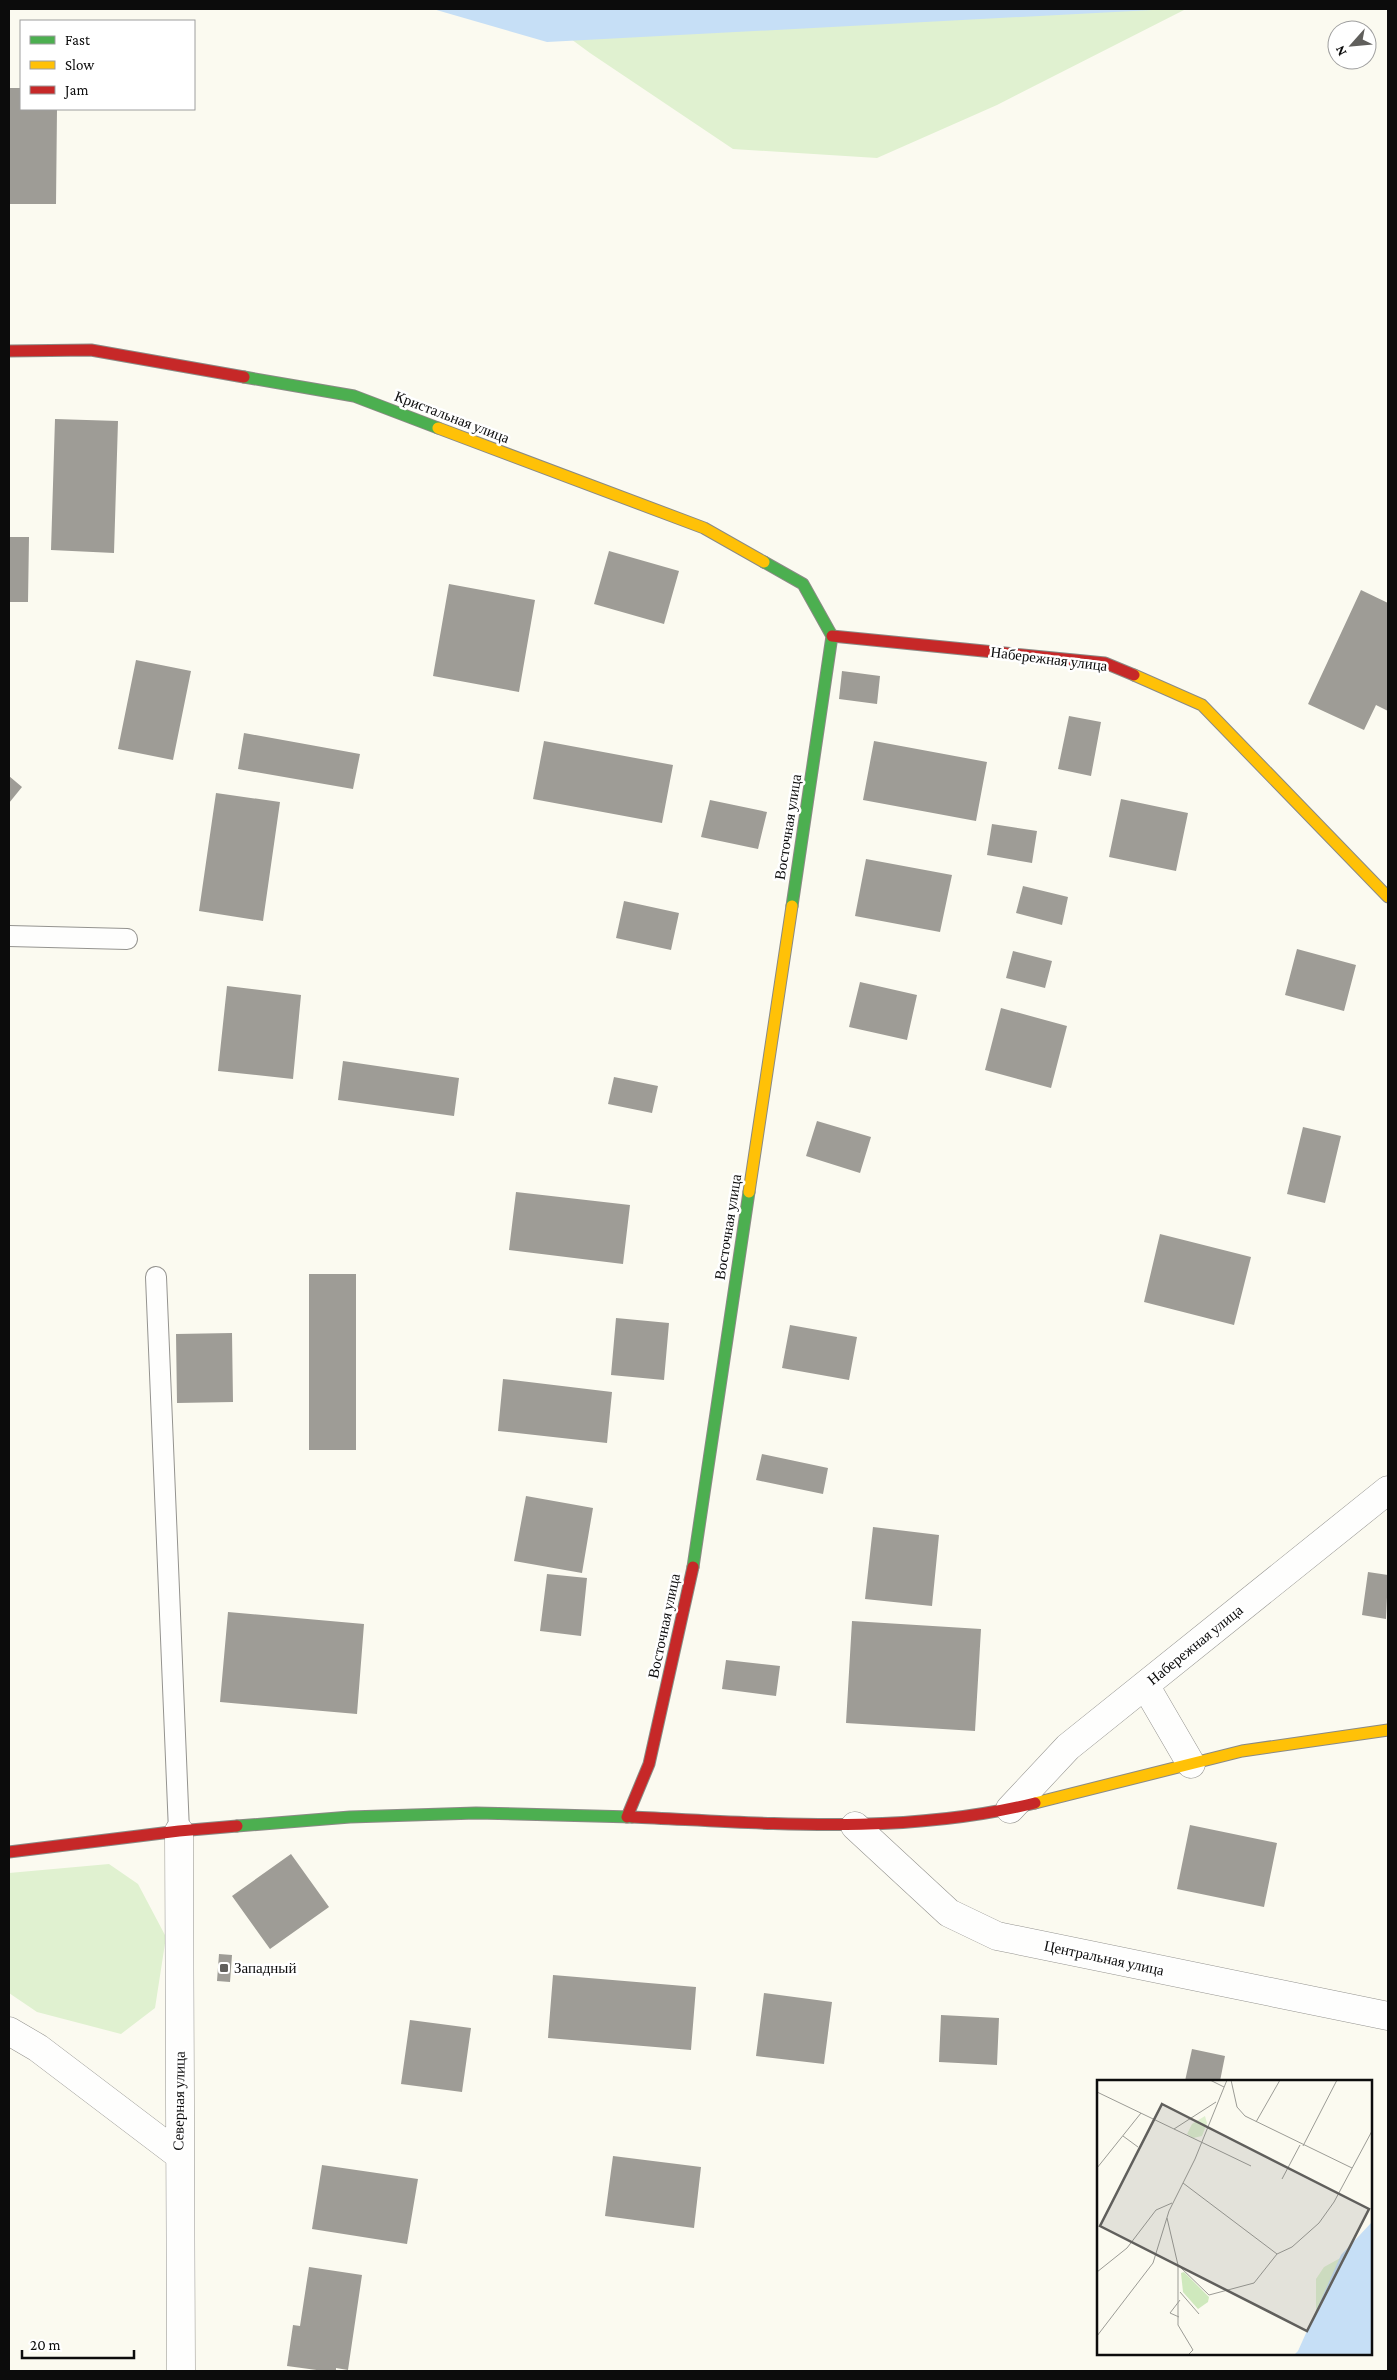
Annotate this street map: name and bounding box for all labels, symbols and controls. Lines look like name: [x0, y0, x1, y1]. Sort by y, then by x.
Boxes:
legend: [20, 20, 195, 110]
north arrow: [1327, 20, 1377, 70]
text: Fast: [65, 32, 91, 48]
text: N: [1331, 43, 1350, 59]
text: Slow: [65, 57, 95, 73]
text: Jam: [63, 82, 88, 99]
street label: Кристальная улица: [392, 388, 512, 446]
street label: Набережная улица: [990, 644, 1109, 674]
street label: Восточная улица: [772, 773, 804, 881]
street label: Восточная улица: [712, 1173, 744, 1281]
street label: Восточная улица: [645, 1572, 683, 1680]
street label: Набережная улица: [1144, 1602, 1246, 1688]
street label: Центральная улица: [1043, 1937, 1166, 1979]
place label: Западный: [234, 1960, 296, 1976]
marker: Западный: [218, 1962, 230, 1974]
street label: Северная улица: [170, 2051, 188, 2151]
inset map: [1097, 2080, 1372, 2355]
scale bar: [22, 2328, 135, 2360]
text: 20 m: [30, 2337, 61, 2353]

